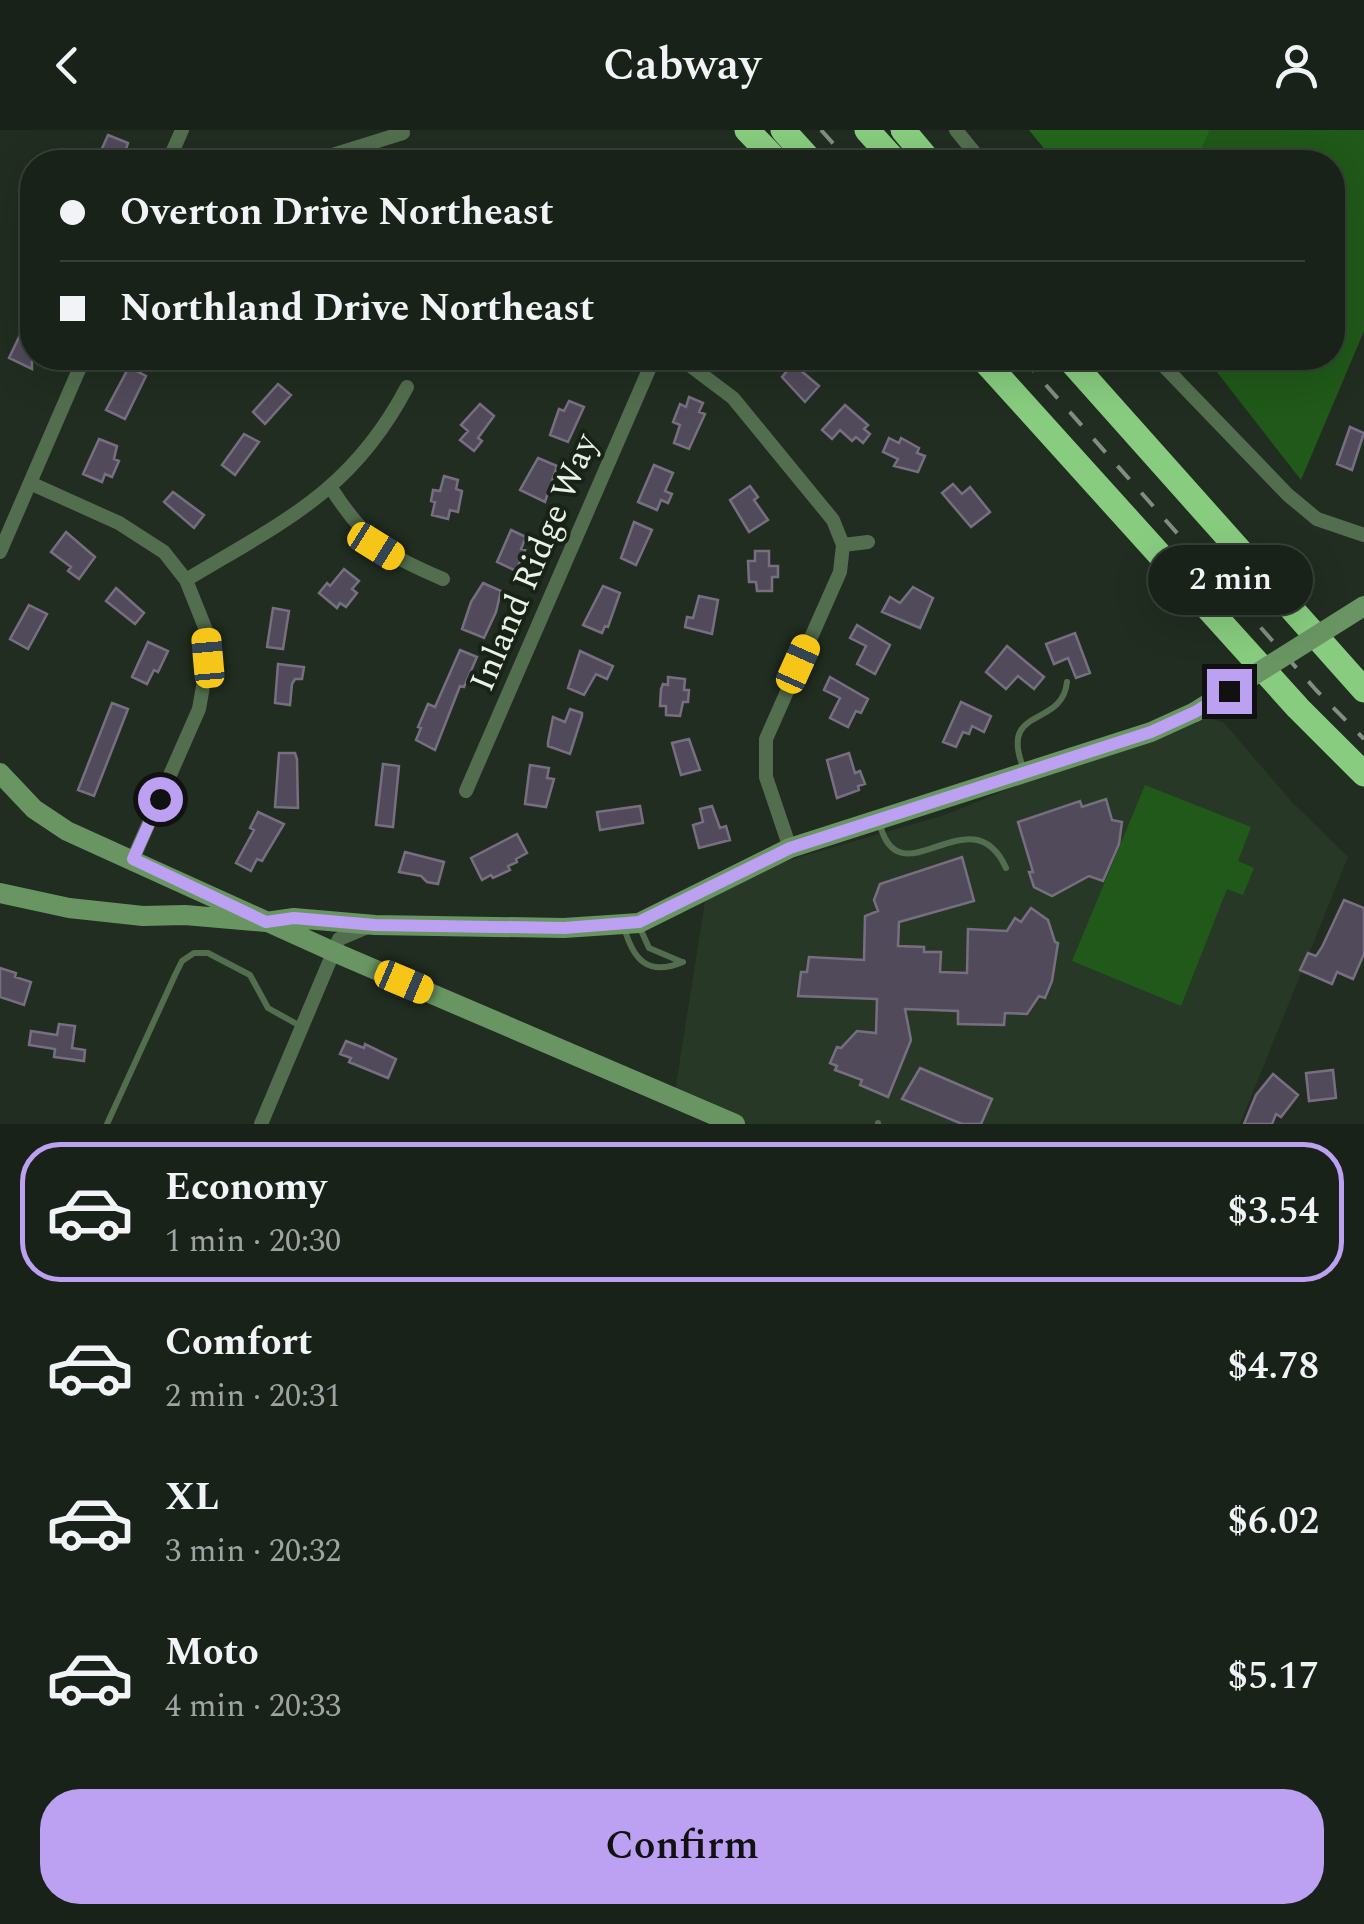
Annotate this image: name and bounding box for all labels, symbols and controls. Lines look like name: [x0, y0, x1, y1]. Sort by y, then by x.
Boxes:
text: Cabway: [603, 31, 761, 100]
icon: back: [40, 38, 95, 93]
icon: person: [1269, 38, 1324, 93]
text: Overton Drive Northeast: [120, 184, 554, 242]
text: Northland Drive Northeast: [120, 280, 594, 338]
street label: Inland Ridge Way: [456, 424, 613, 700]
car: [343, 517, 409, 575]
callout: 2 min: [1146, 546, 1312, 616]
text: 2 min: [1189, 555, 1272, 604]
car: [190, 627, 226, 689]
car: [772, 630, 824, 698]
route end: [1207, 669, 1252, 714]
route start: [138, 777, 183, 822]
car: [371, 956, 437, 1008]
text: Economy: [165, 1159, 326, 1217]
icon: car: [45, 1167, 135, 1257]
text: $3.54: [1228, 1183, 1319, 1241]
text: 1 min · 20:30: [165, 1217, 341, 1266]
text: Comfort: [165, 1314, 312, 1372]
icon: car: [45, 1322, 135, 1412]
text: $4.78: [1228, 1338, 1319, 1396]
text: 2 min · 20:31: [165, 1372, 341, 1421]
text: XL: [165, 1469, 219, 1527]
icon: car: [45, 1477, 135, 1567]
text: $6.02: [1228, 1493, 1319, 1551]
text: 3 min · 20:32: [165, 1527, 341, 1576]
text: Moto: [165, 1624, 259, 1682]
icon: car: [45, 1632, 135, 1722]
text: $5.17: [1228, 1648, 1319, 1706]
text: 4 min · 20:33: [165, 1682, 341, 1731]
button: Confirm: [40, 1789, 1324, 1904]

